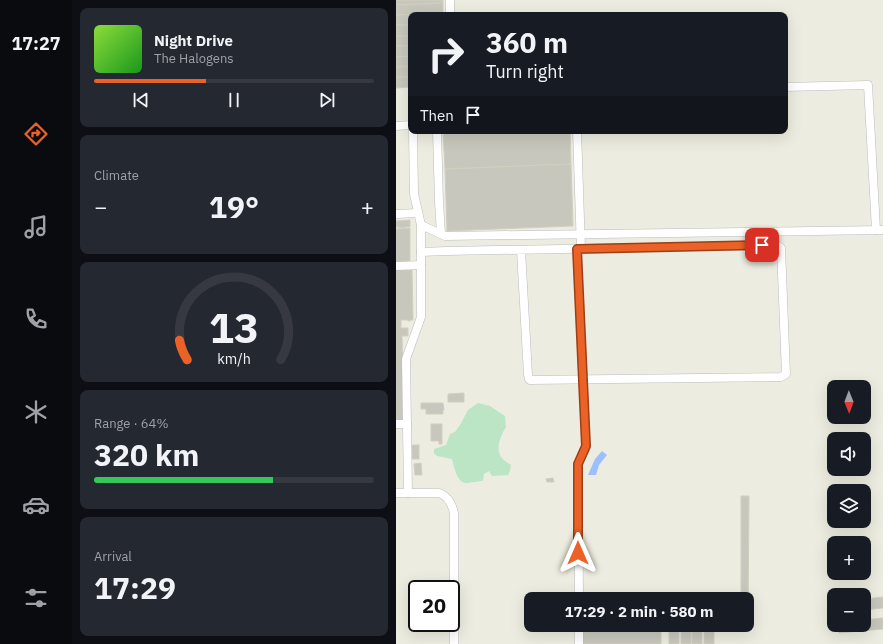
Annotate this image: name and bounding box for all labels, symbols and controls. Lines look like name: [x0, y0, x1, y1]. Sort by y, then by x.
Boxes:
text: 360 m: [486, 24, 568, 61]
icon: right: [420, 28, 472, 80]
text: Night Drive: [154, 31, 233, 50]
text: 17:27: [11, 32, 61, 55]
text: The Halogens: [154, 50, 234, 67]
text: Turn right: [486, 60, 564, 83]
icon: previous: [130, 89, 152, 111]
icon: pause: [223, 89, 245, 111]
icon: next: [316, 89, 338, 111]
icon: arrive: [462, 104, 484, 126]
text: Then: [420, 106, 454, 125]
icon: directions: [22, 120, 50, 148]
text: Climate: [94, 167, 139, 184]
text: 19°: [209, 187, 259, 226]
text: −: [94, 192, 107, 221]
text: +: [361, 192, 374, 221]
icon: music: [22, 213, 50, 241]
pin: [745, 228, 779, 262]
icon: arrive: [751, 234, 773, 256]
text: 13: [209, 300, 259, 354]
icon: phone: [22, 305, 50, 333]
text: km/h: [217, 349, 251, 368]
north arrow: [827, 380, 871, 424]
map controls: [827, 380, 871, 632]
icon: climate: [22, 398, 50, 426]
text: Range · 64%: [94, 415, 168, 432]
button: sound: [827, 432, 871, 476]
text: 320 km: [94, 435, 199, 474]
button: layers: [827, 484, 871, 528]
icon: car: [22, 491, 50, 519]
position arrow: [557, 532, 599, 574]
button: +: [827, 536, 871, 580]
text: Arrival: [94, 548, 132, 565]
text: 17:29: [94, 568, 176, 607]
speed limit sign: 20: [408, 580, 460, 632]
icon: filters: [22, 584, 50, 612]
button: −: [827, 588, 871, 632]
text: 17:29 · 2 min · 580 m: [565, 602, 713, 621]

